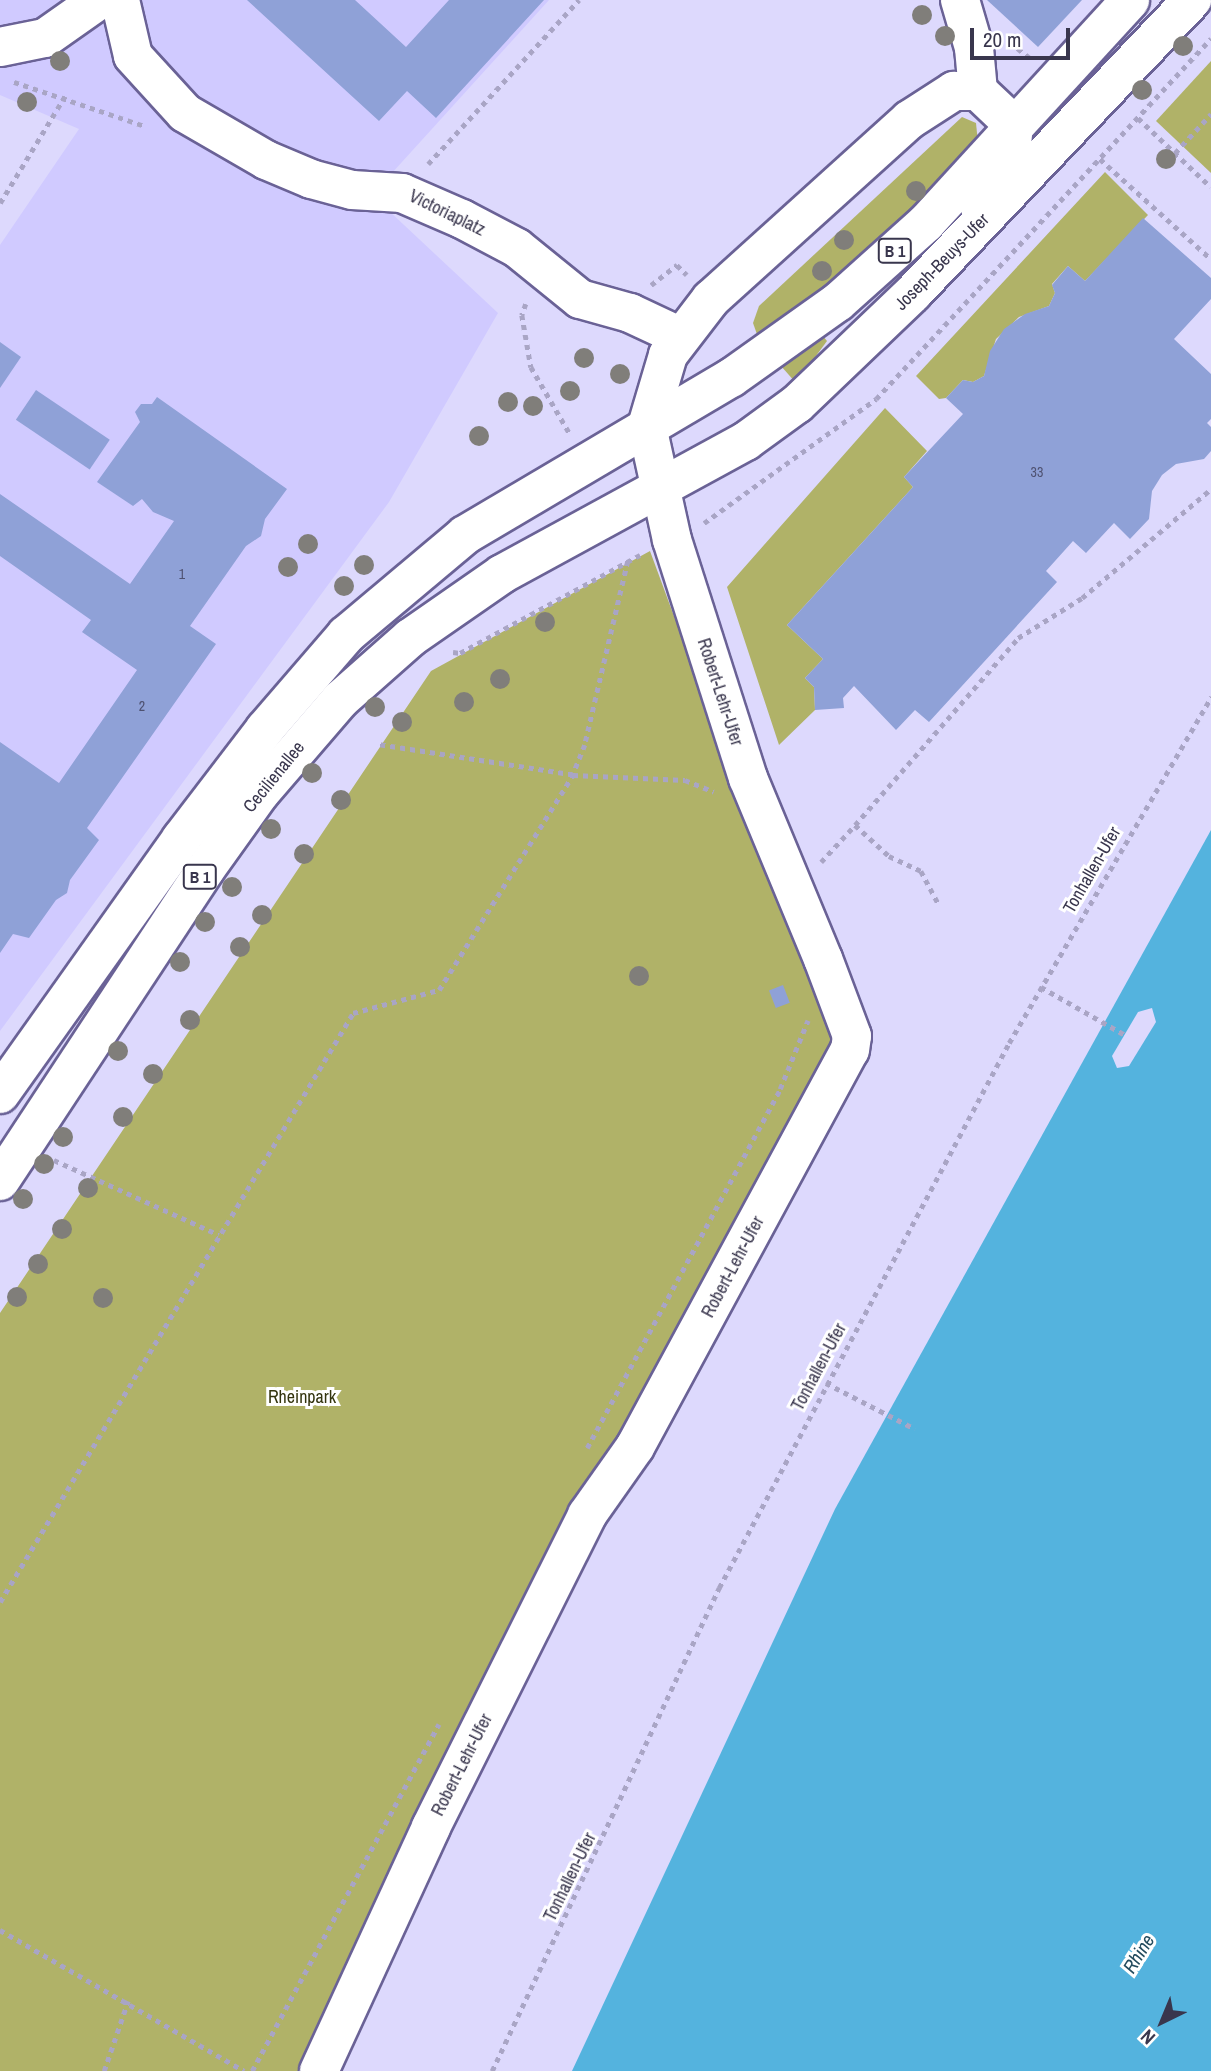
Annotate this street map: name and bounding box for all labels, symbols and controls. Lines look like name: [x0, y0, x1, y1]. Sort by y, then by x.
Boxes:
scale bar: [973, 14, 1073, 58]
text: 20 m: [983, 25, 1021, 54]
street label: Victoriaplatz: [406, 185, 488, 241]
street label: Joseph-Beuys-Ufer: [890, 209, 994, 315]
road number: B 1: [878, 238, 912, 264]
house number: 33: [1031, 464, 1043, 480]
house number: 1: [179, 566, 185, 582]
street label: Robert-Lehr-Ufer: [692, 636, 748, 748]
house number: 2: [139, 698, 145, 714]
street label: Cecilienallee: [239, 737, 309, 817]
street label: Tonhallen-Ufer: [1059, 823, 1125, 917]
road number: B 1: [182, 864, 218, 890]
street label: Robert-Lehr-Ufer: [697, 1213, 769, 1321]
street label: Tonhallen-Ufer: [787, 1320, 851, 1414]
park label: Rheinpark: [268, 1386, 336, 1408]
street label: Robert-Lehr-Ufer: [427, 1710, 497, 1820]
street label: Tonhallen-Ufer: [539, 1829, 601, 1925]
water label: Rhine: [1118, 1930, 1160, 1978]
north arrow: [1127, 1987, 1197, 2057]
text: N: [1135, 2024, 1161, 2051]

